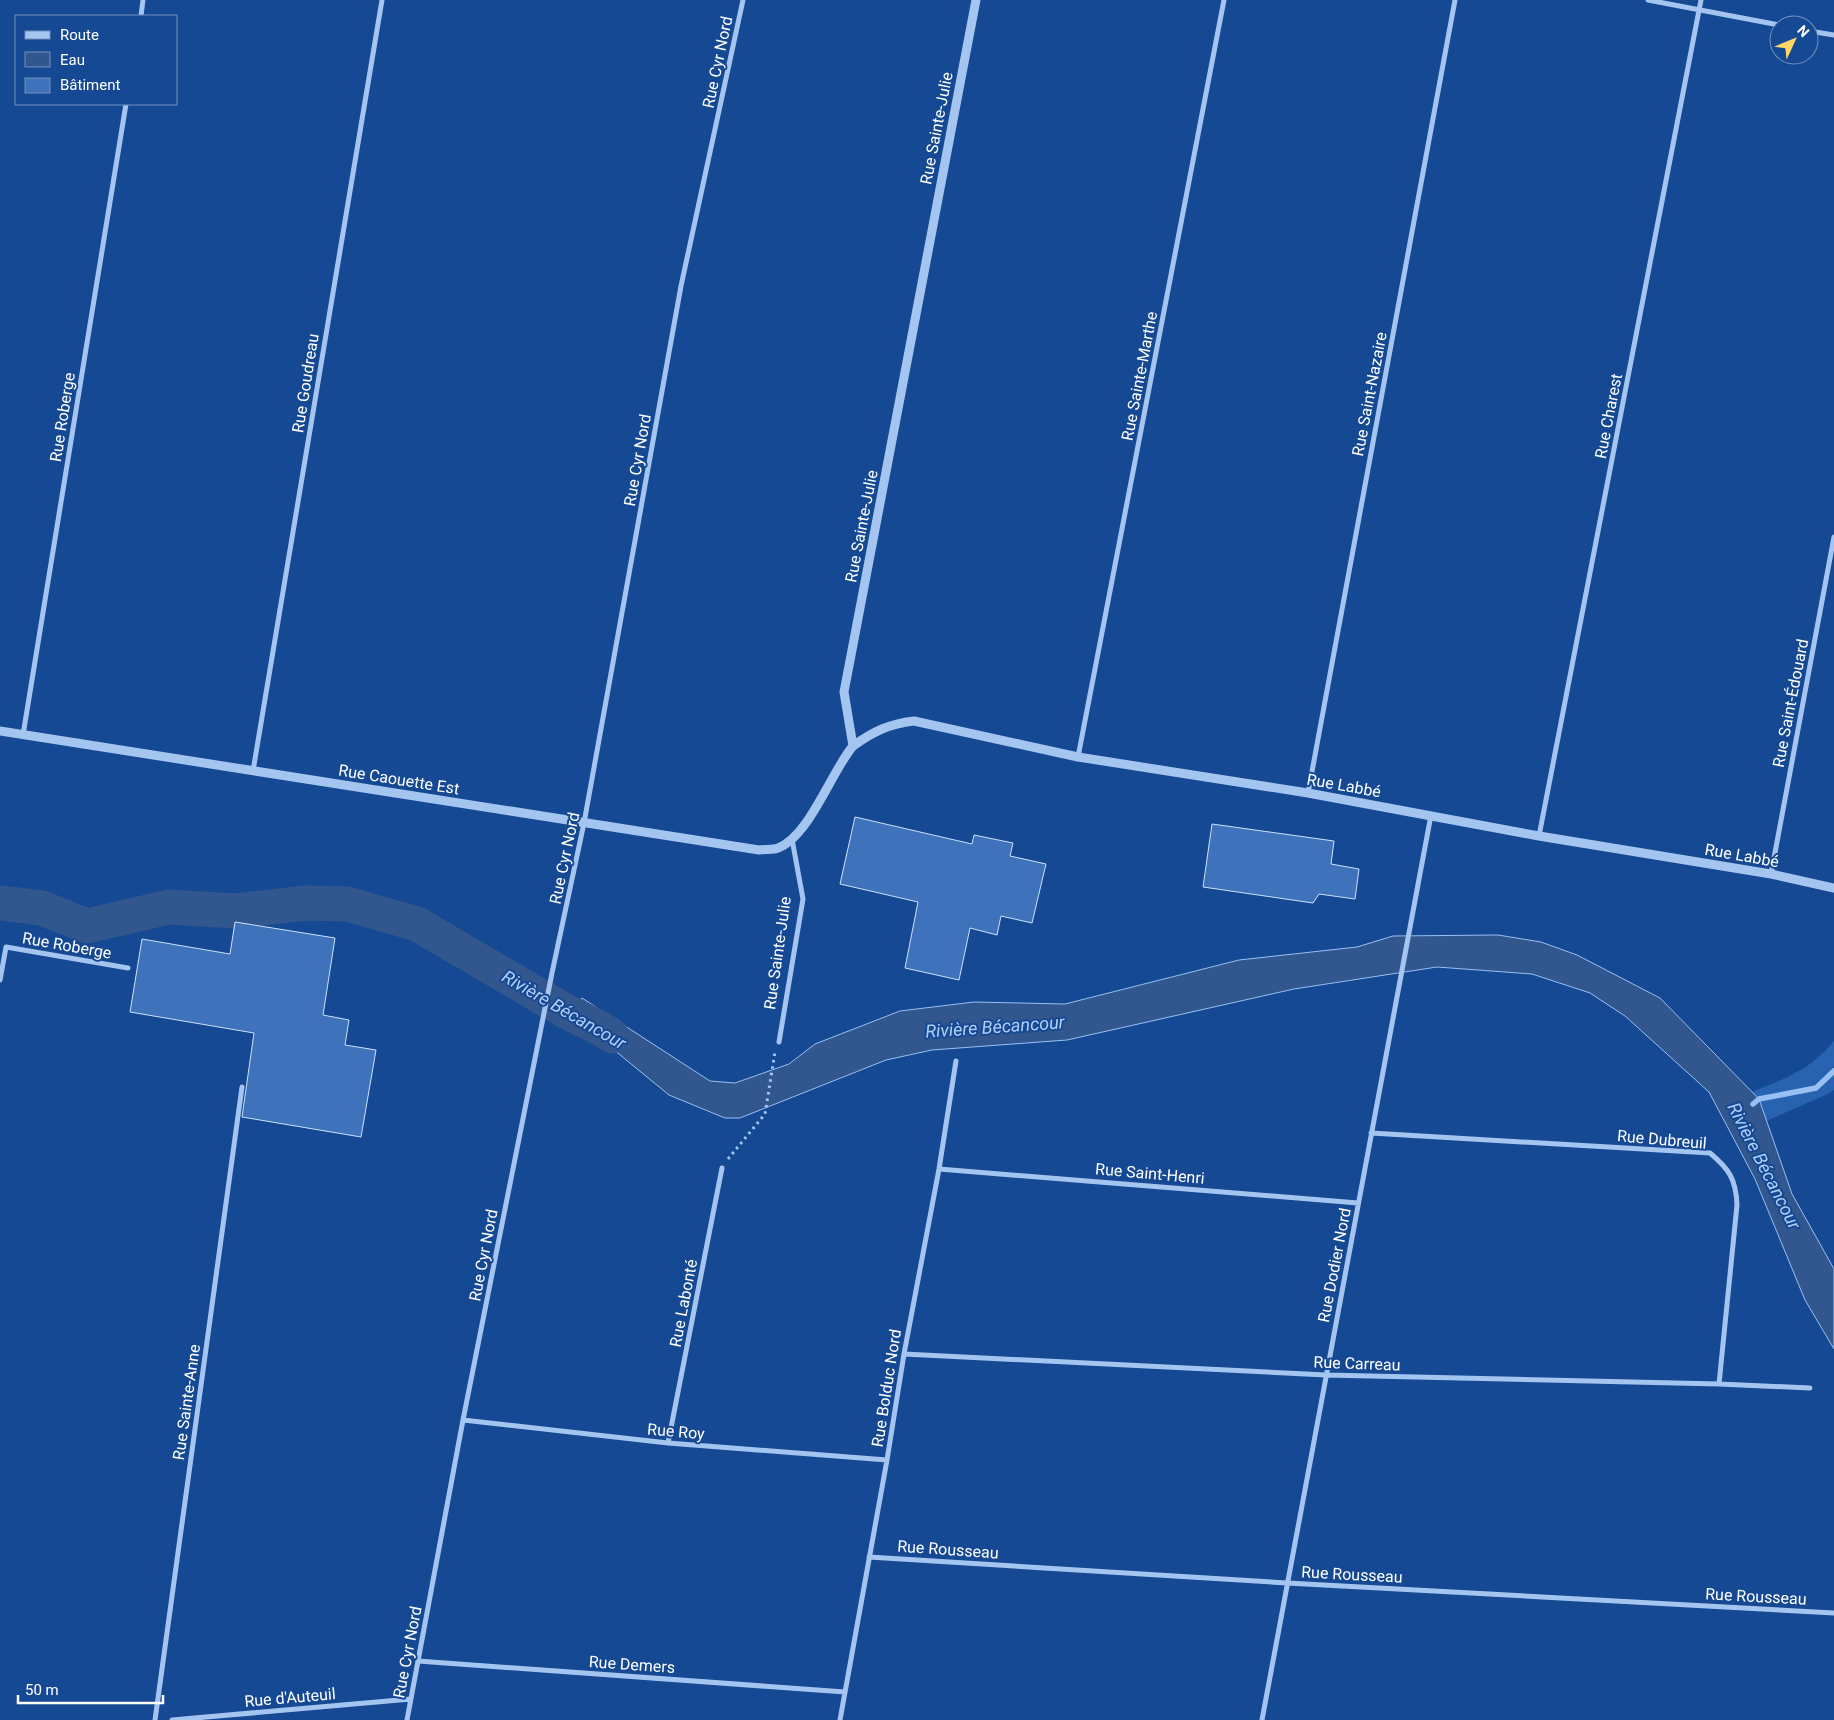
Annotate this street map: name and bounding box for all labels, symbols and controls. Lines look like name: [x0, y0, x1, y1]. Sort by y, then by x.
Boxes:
street label: Rue Cyr Nord: [698, 14, 736, 110]
legend: [15, 15, 178, 105]
north arrow: [1769, 15, 1819, 65]
text: N: [1794, 22, 1813, 40]
text: Route: [60, 26, 99, 44]
text: Eau: [60, 51, 85, 69]
street label: Rue Sainte-Julie: [916, 70, 957, 186]
text: Bâtiment: [60, 76, 120, 94]
street label: Rue Sainte-Marthe: [1118, 310, 1161, 442]
street label: Rue Saint-Nazaire: [1348, 330, 1391, 458]
street label: Rue Goudreau: [288, 332, 323, 434]
street label: Rue Roberge: [46, 371, 79, 463]
street label: Rue Charest: [1591, 372, 1626, 460]
street label: Rue Cyr Nord: [620, 412, 655, 508]
street label: Rue Sainte-Julie: [841, 468, 882, 584]
street label: Rue Saint-Édouard: [1769, 637, 1812, 769]
street label: Rue Caouette Est: [337, 761, 461, 798]
street label: Rue Labbé: [1305, 770, 1382, 801]
street label: Rue Cyr Nord: [545, 810, 583, 906]
street label: Rue Labbé: [1703, 840, 1780, 871]
street label: Rue Sainte-Julie: [760, 895, 795, 1011]
street label: Rue Roberge: [21, 928, 113, 963]
water label: Rivière Bécancour: [499, 966, 631, 1054]
water label: Rivière Bécancour: [925, 1011, 1066, 1042]
water label: Rivière Bécancour: [1723, 1099, 1806, 1234]
street label: Rue Dubreuil: [1616, 1126, 1708, 1153]
street label: Rue Saint-Henri: [1094, 1159, 1205, 1188]
street label: Rue Dodier Nord: [1314, 1206, 1355, 1324]
street label: Rue Cyr Nord: [465, 1207, 502, 1303]
street label: Rue Labonté: [666, 1258, 701, 1349]
street label: Rue Bolduc Nord: [868, 1328, 905, 1448]
street label: Rue Sainte-Anne: [169, 1343, 204, 1461]
street label: Rue Carreau: [1313, 1352, 1401, 1375]
street label: Rue Roy: [646, 1420, 706, 1444]
street label: Rue Rousseau: [897, 1536, 999, 1563]
street label: Rue Rousseau: [1301, 1562, 1403, 1587]
street label: Rue Rousseau: [1705, 1584, 1807, 1609]
street label: Rue Cyr Nord: [389, 1604, 426, 1700]
street label: Rue Demers: [588, 1652, 676, 1677]
scale bar: [18, 1672, 162, 1704]
text: 50 m: [25, 1681, 59, 1699]
street label: Rue d'Auteuil: [244, 1684, 336, 1711]

